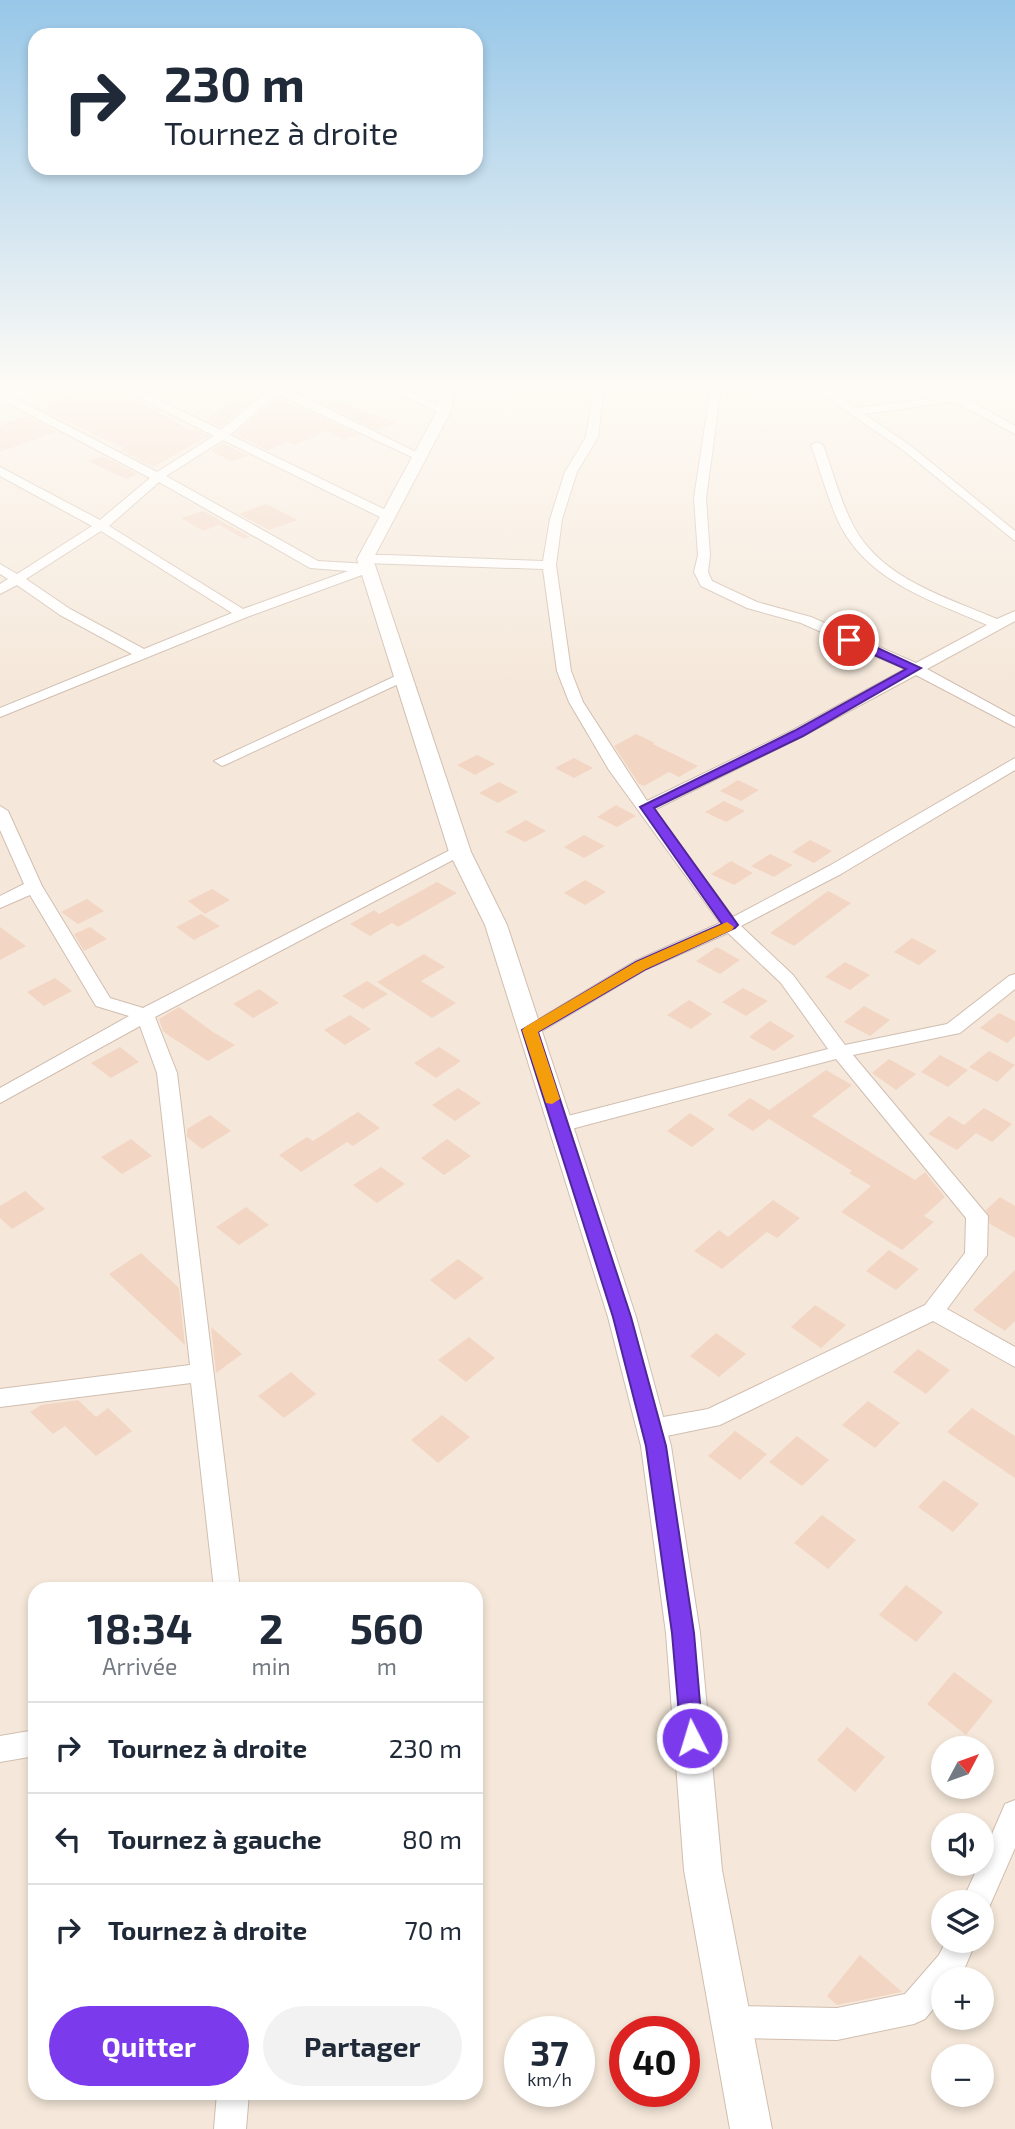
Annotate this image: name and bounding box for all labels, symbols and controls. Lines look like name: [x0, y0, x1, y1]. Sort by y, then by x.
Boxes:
text: 230 m: [164, 53, 305, 112]
icon: right: [49, 56, 140, 147]
text: Tournez à droite: [164, 113, 398, 151]
pin: [819, 610, 879, 670]
icon: arrive: [830, 621, 868, 659]
text: 18:34: [87, 1602, 193, 1652]
text: 2: [259, 1602, 283, 1652]
text: 560: [350, 1602, 424, 1652]
text: Arrivée: [102, 1652, 177, 1680]
text: min: [252, 1652, 291, 1680]
text: m: [377, 1652, 397, 1680]
position arrow: [655, 1701, 729, 1775]
icon: right: [49, 1729, 87, 1767]
text: Tournez à droite: [108, 1732, 307, 1763]
text: 230 m: [389, 1732, 462, 1763]
north arrow: [931, 1736, 994, 1799]
map controls: [931, 1736, 994, 2107]
button: sound: [931, 1813, 994, 1876]
icon: left: [49, 1820, 87, 1858]
text: Tournez à gauche: [108, 1823, 322, 1854]
text: 80 m: [402, 1823, 462, 1854]
button: layers: [931, 1890, 994, 1953]
icon: right: [49, 1911, 87, 1949]
text: Tournez à droite: [108, 1914, 307, 1945]
text: 70 m: [404, 1914, 462, 1945]
button: +: [931, 1967, 994, 2030]
button: Quitter: [49, 2006, 249, 2086]
button: Partager: [263, 2006, 462, 2086]
speed limit sign: 40: [609, 2016, 700, 2107]
text: 37: [530, 2031, 569, 2073]
button: −: [931, 2044, 994, 2107]
text: km/h: [527, 2068, 572, 2090]

